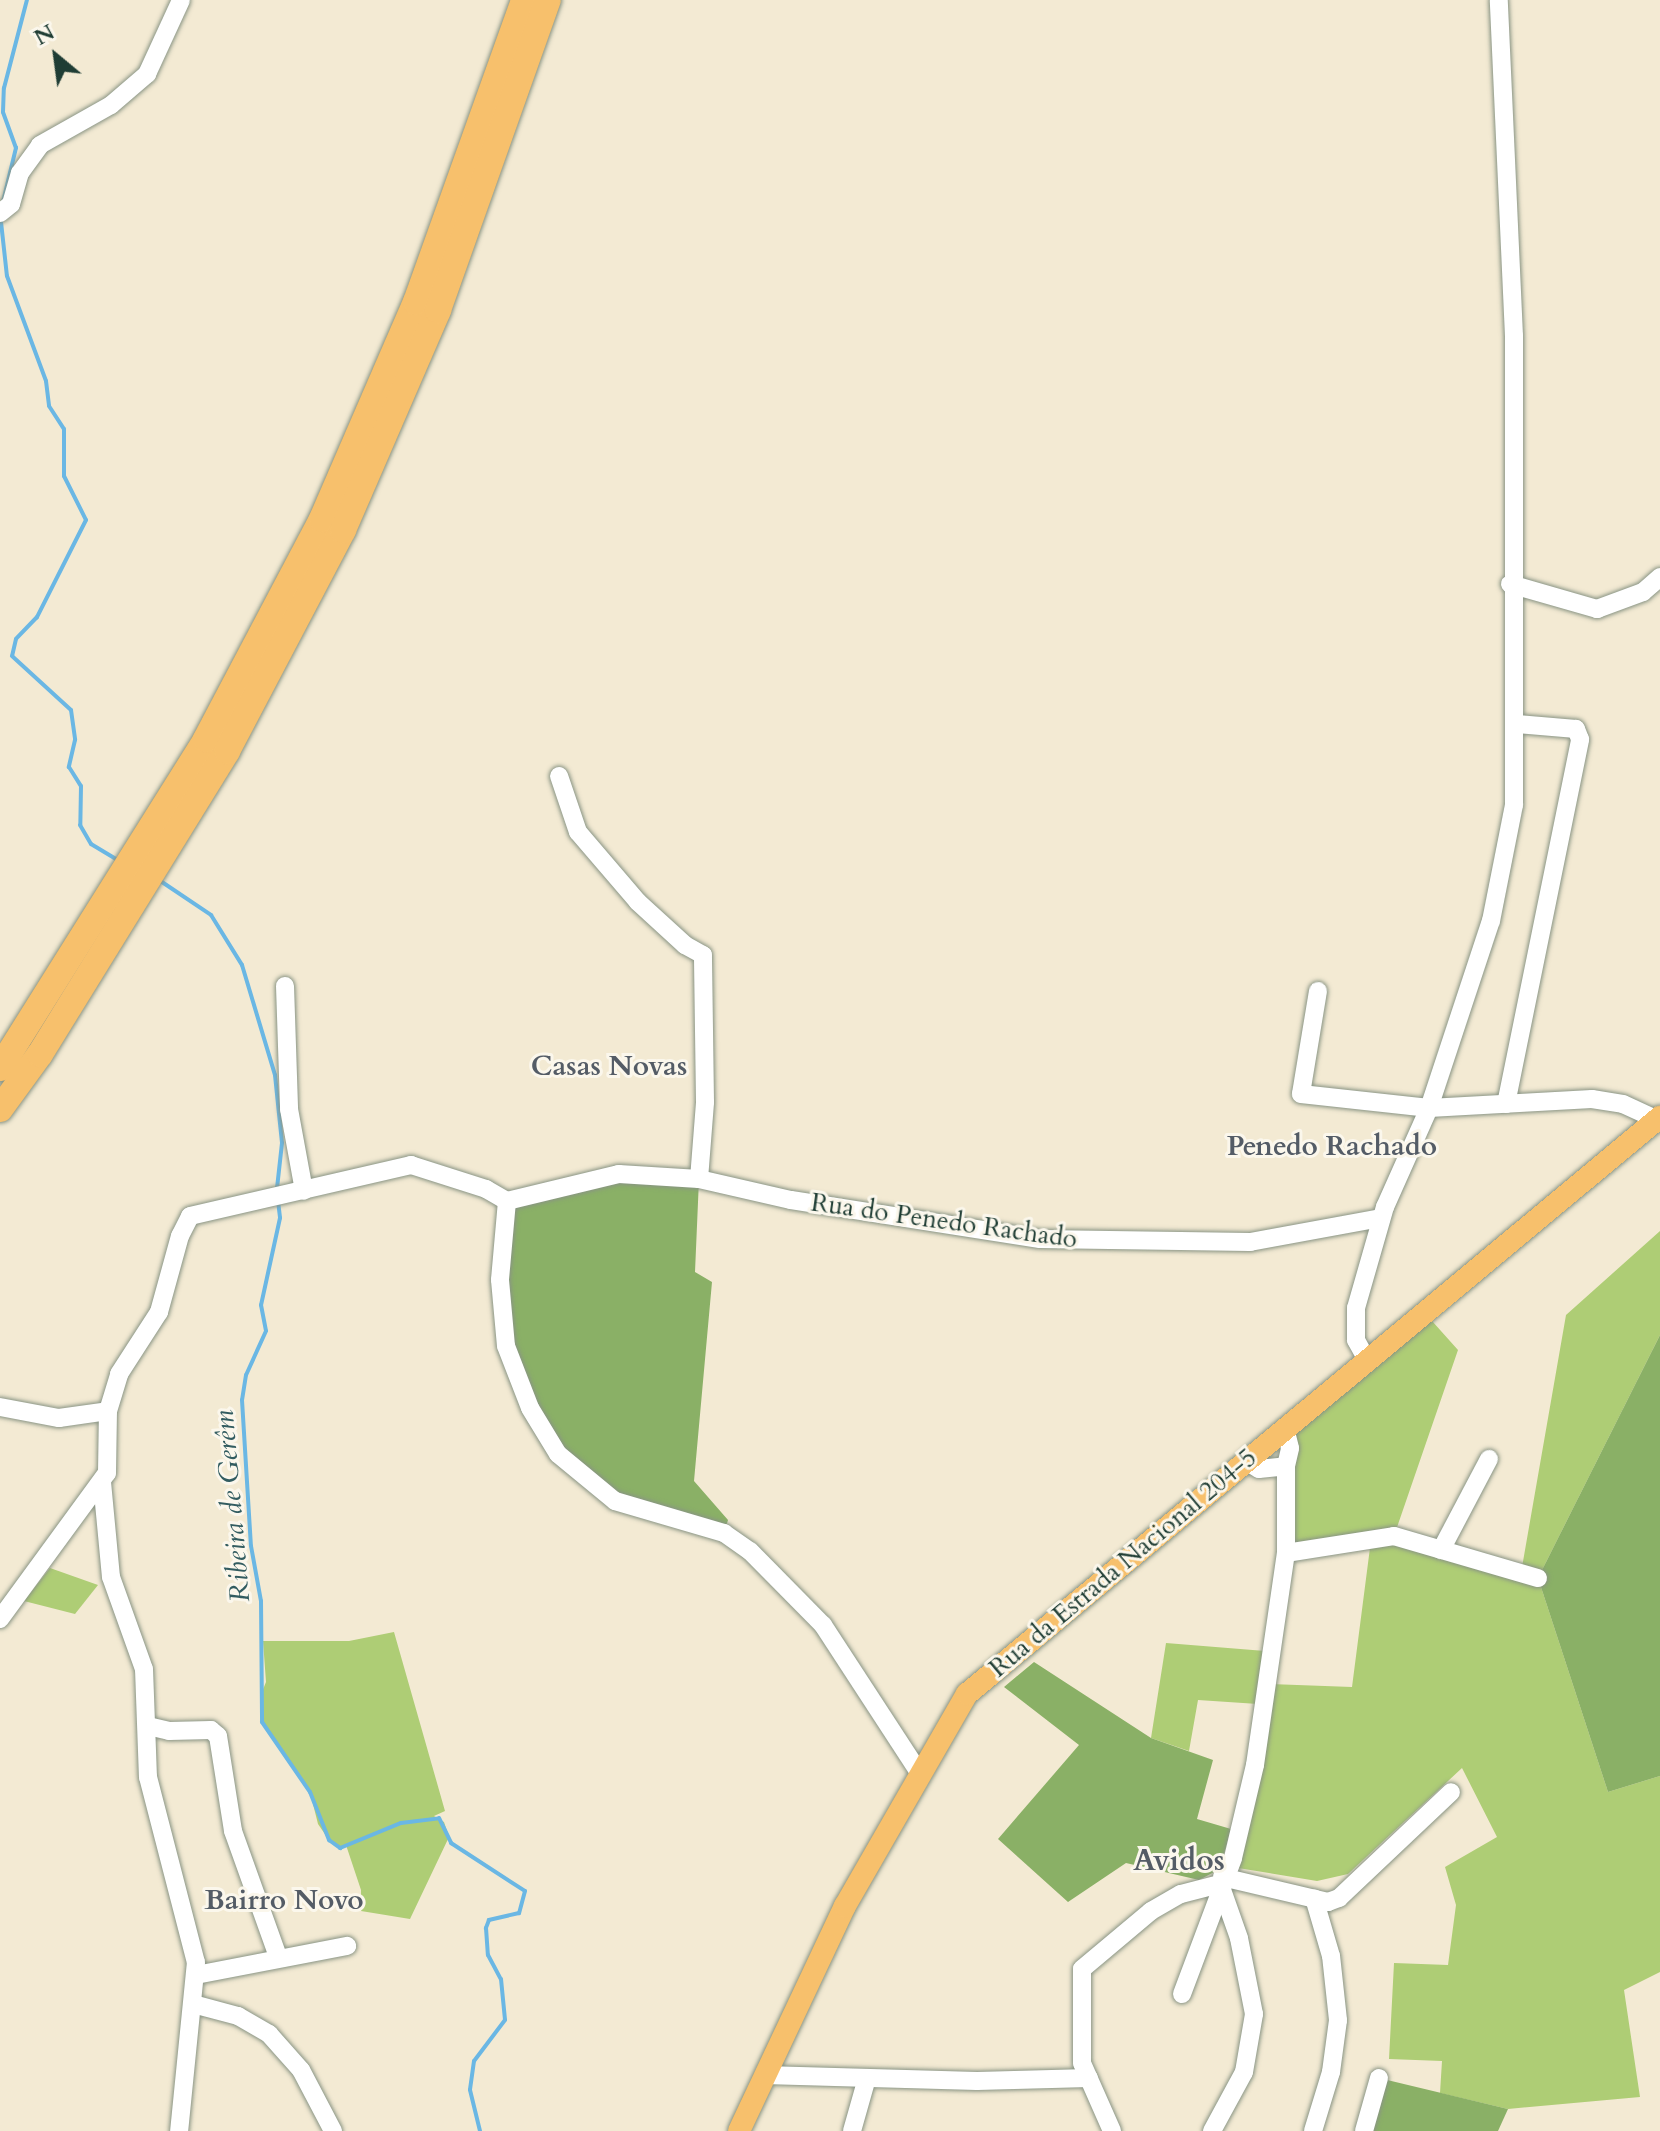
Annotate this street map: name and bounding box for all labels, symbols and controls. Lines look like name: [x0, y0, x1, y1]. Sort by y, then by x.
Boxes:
north arrow: [16, 16, 96, 96]
text: N: [29, 17, 60, 53]
district label: Casas Novas: [531, 1049, 687, 1083]
district label: Penedo Rachado: [1227, 1129, 1437, 1163]
street label: Rua do Penedo Rachado: [809, 1187, 1079, 1255]
water label: Ribeira de Gerêm: [207, 1408, 257, 1604]
street label: Rua da Estrada Nacional 204-5: [983, 1442, 1263, 1684]
district label: Avidos: [1133, 1843, 1225, 1879]
district label: Bairro Novo: [204, 1883, 364, 1917]

